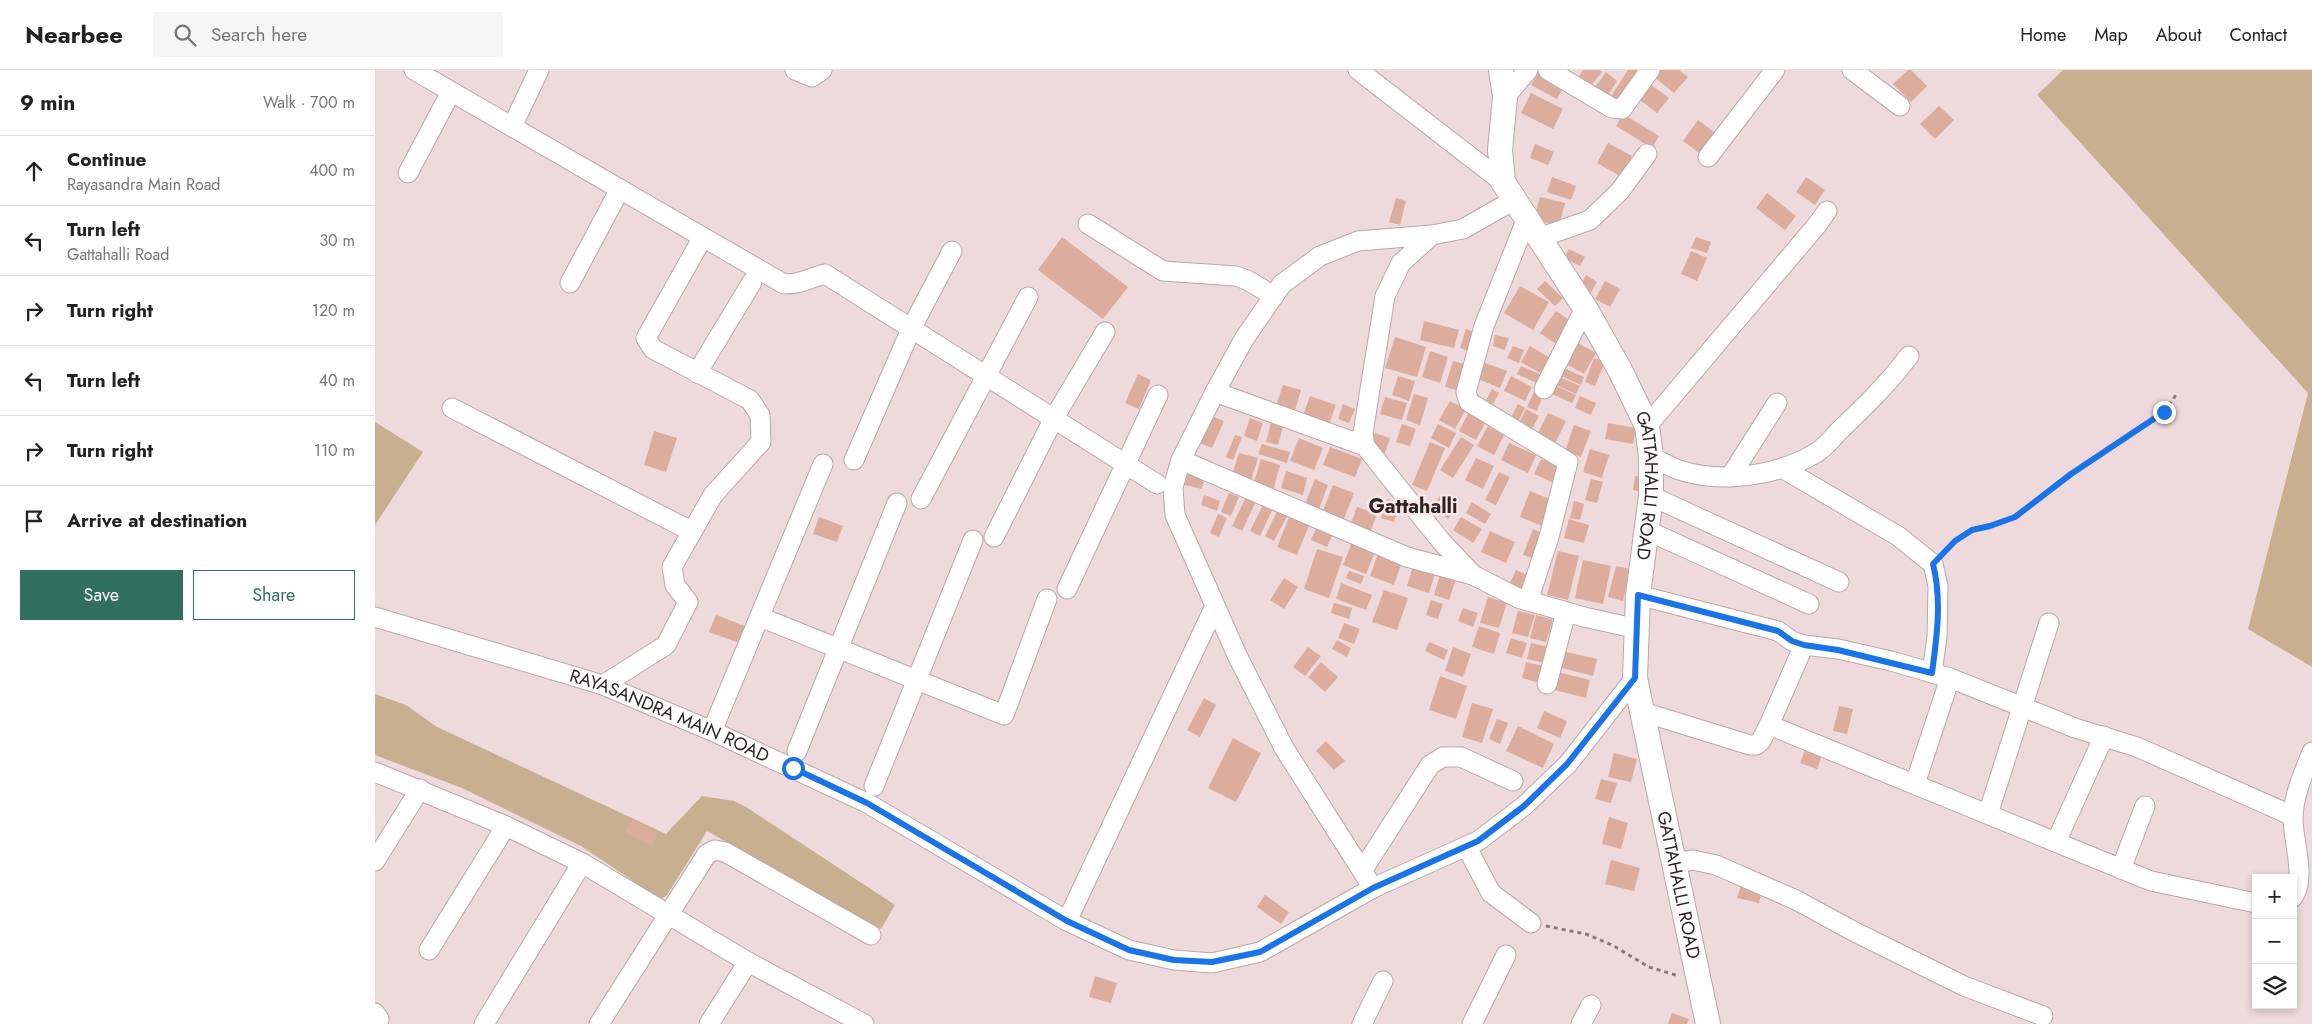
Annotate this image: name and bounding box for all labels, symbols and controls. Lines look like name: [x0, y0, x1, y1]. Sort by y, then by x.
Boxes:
search box: [153, 12, 503, 57]
text: Nearbee: [25, 17, 123, 52]
icon: search: [171, 21, 199, 49]
text: Search here: [211, 21, 307, 48]
text: Home: [2020, 22, 2066, 48]
text: Map: [2094, 22, 2128, 48]
text: About: [2156, 22, 2201, 48]
text: Contact: [2229, 22, 2287, 48]
text: 9 min: [20, 88, 75, 118]
text: Walk · 700 m: [263, 91, 355, 114]
text: Continue: [67, 146, 146, 173]
icon: ahead: [20, 157, 48, 185]
text: 400 m: [309, 159, 355, 182]
text: Rayasandra Main Road: [67, 173, 221, 196]
text: Turn left: [67, 216, 140, 243]
icon: left: [20, 227, 48, 255]
text: 30 m: [319, 229, 355, 252]
text: Gattahalli Road: [67, 243, 169, 266]
icon: right: [20, 297, 48, 325]
text: Turn right: [67, 297, 153, 324]
text: 120 m: [312, 299, 355, 322]
icon: left: [20, 367, 48, 395]
text: Turn left: [67, 367, 140, 394]
text: 40 m: [319, 369, 355, 392]
route end: [2153, 401, 2176, 424]
street label: GATTAHALLI ROAD: [1629, 406, 1665, 562]
icon: right: [20, 437, 48, 465]
text: Turn right: [67, 437, 153, 464]
text: 110 m: [314, 439, 355, 462]
district label: Gattahalli: [1368, 492, 1458, 521]
icon: arrive: [20, 507, 48, 535]
text: Arrive at destination: [67, 507, 247, 534]
button: Save: [20, 570, 183, 620]
button: Share: [193, 570, 355, 620]
street label: RAYASANDRA MAIN ROAD: [567, 663, 774, 769]
route start: [782, 757, 805, 780]
street label: GATTAHALLI ROAD: [1650, 809, 1707, 961]
map controls: [2252, 874, 2297, 1009]
button: +: [2252, 874, 2297, 919]
button: −: [2252, 919, 2297, 964]
button: layers: [2252, 964, 2297, 1009]

